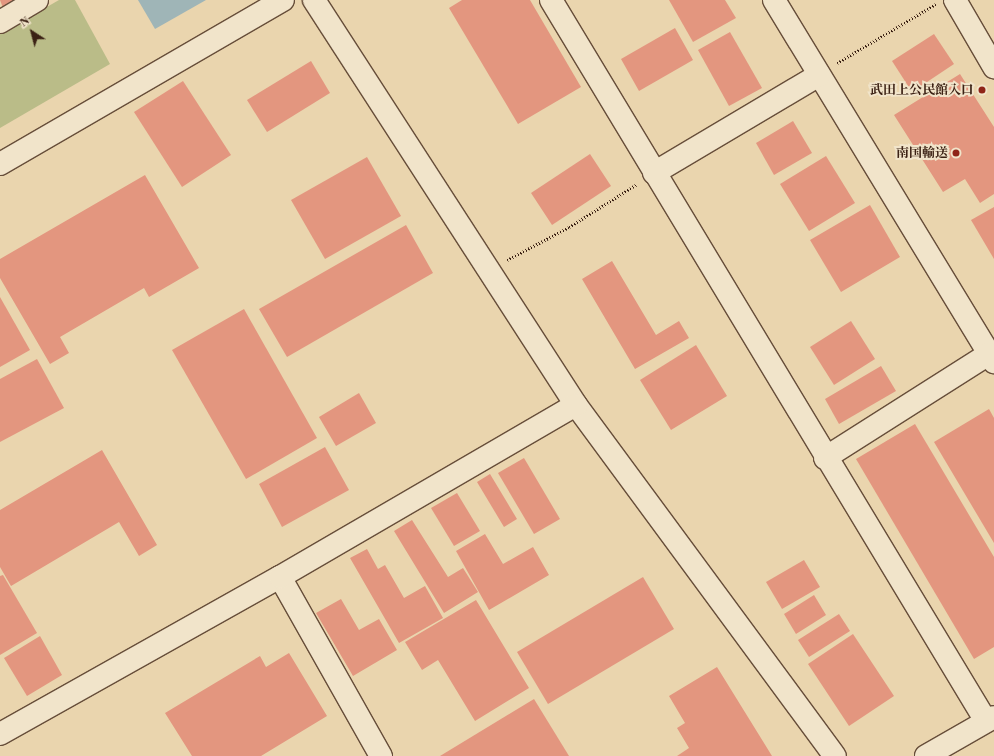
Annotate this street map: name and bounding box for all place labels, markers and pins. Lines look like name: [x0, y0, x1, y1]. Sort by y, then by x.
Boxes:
place label: 武田上公民館入口: [870, 82, 974, 98]
marker: 武田上公民館入口: [977, 85, 987, 95]
place label: 南国輸送: [896, 145, 948, 161]
marker: 南国輸送: [951, 148, 961, 158]

